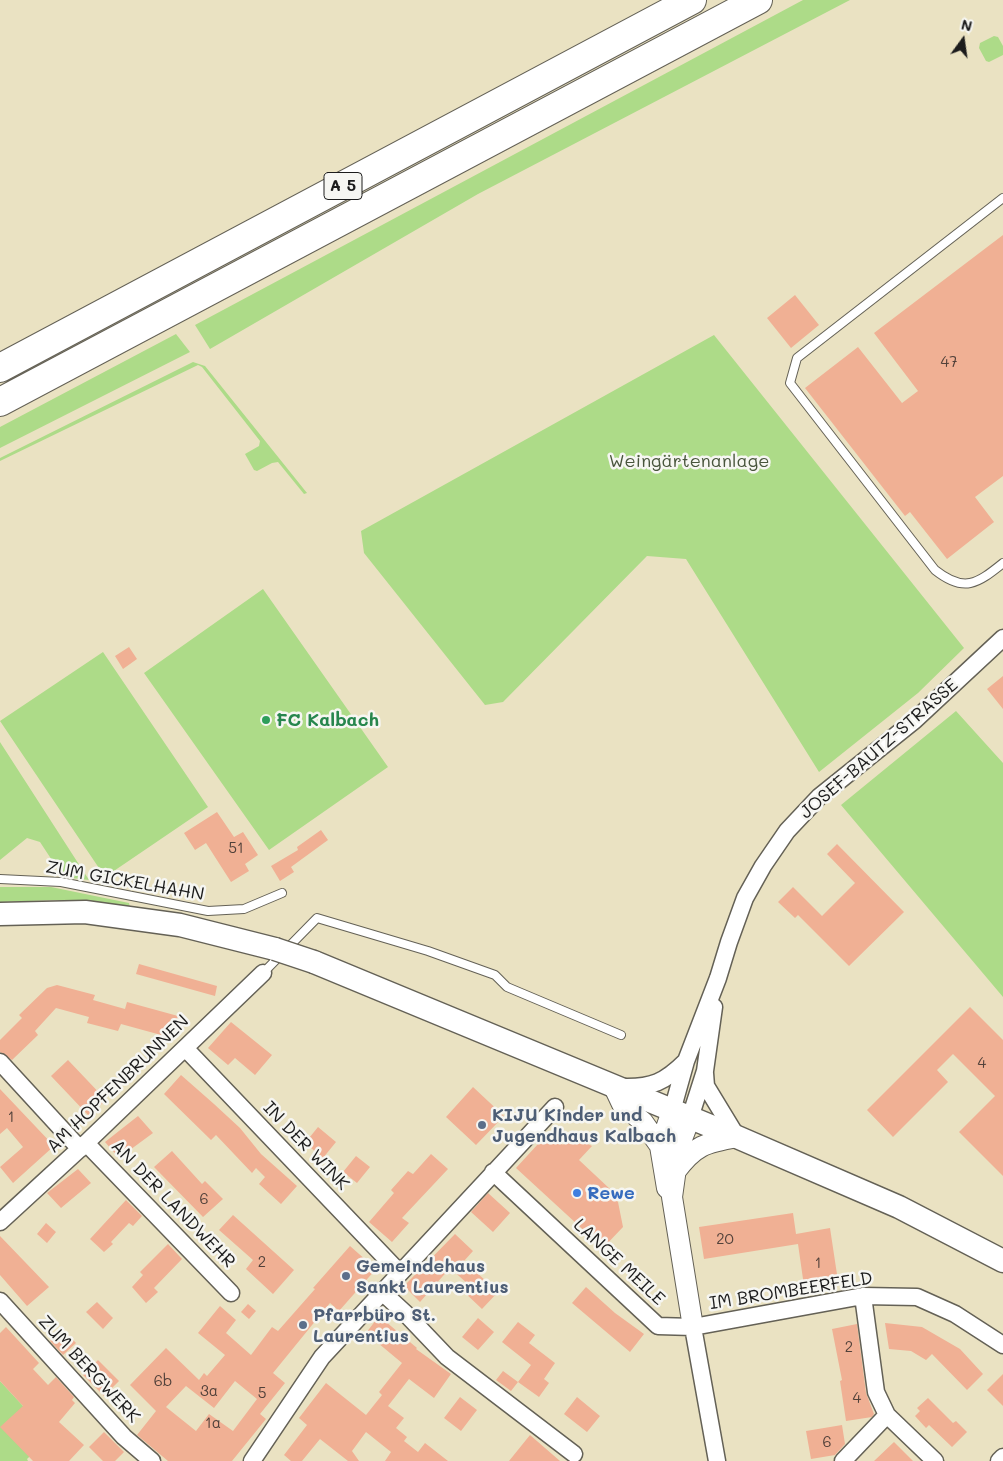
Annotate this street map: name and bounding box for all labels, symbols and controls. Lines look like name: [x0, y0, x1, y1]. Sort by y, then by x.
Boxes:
text: N: [959, 14, 974, 35]
north arrow: [938, 15, 988, 65]
road number: A 5: [324, 172, 362, 200]
house number: 47: [940, 353, 958, 371]
park label: Weingärtenanlage: [609, 450, 769, 472]
street label: JOSEF-BAUTZ-STRASSE: [796, 674, 962, 824]
place label: FC Kalbach: [276, 709, 379, 731]
marker: FC Kalbach: [260, 714, 272, 726]
house number: 51: [228, 839, 244, 857]
street label: ZUM GICKELHAHN: [44, 856, 206, 906]
street label: AM HOPFENBRUNNEN: [42, 1011, 194, 1157]
house number: 4: [978, 1054, 986, 1072]
street label: IN DER WINK: [258, 1097, 354, 1195]
place label: KIJU Kinder und Jugendhaus Kalbach: [492, 1104, 676, 1146]
house number: 1: [8, 1108, 14, 1126]
marker: KIJU Kinder und Jugendhaus Kalbach: [476, 1119, 488, 1131]
street label: AN DER LANDWEHR: [106, 1136, 240, 1272]
place label: Rewe: [587, 1182, 635, 1204]
marker: Rewe: [571, 1187, 583, 1199]
house number: 6: [199, 1190, 209, 1208]
street label: LANGE MEILE: [569, 1214, 669, 1310]
house number: 20: [716, 1230, 734, 1248]
house number: 2: [258, 1253, 266, 1271]
house number: 1: [815, 1254, 821, 1272]
place label: Gemeindehaus Sankt Laurentius: [356, 1255, 509, 1298]
street label: IM BROMBEERFELD: [708, 1267, 874, 1315]
marker: Gemeindehaus Sankt Laurentius: [340, 1270, 352, 1282]
place label: Pfarrbüro St. Laurentius: [313, 1304, 436, 1346]
street label: ZUM BERGWERK: [34, 1311, 144, 1427]
marker: Pfarrbüro St. Laurentius: [297, 1319, 309, 1331]
house number: 2: [845, 1338, 853, 1356]
house number: 6b: [154, 1372, 172, 1390]
house number: 3a: [200, 1382, 218, 1400]
house number: 5: [258, 1384, 266, 1402]
house number: 4: [853, 1389, 861, 1407]
house number: 1a: [205, 1414, 221, 1432]
house number: 6: [822, 1433, 832, 1451]

